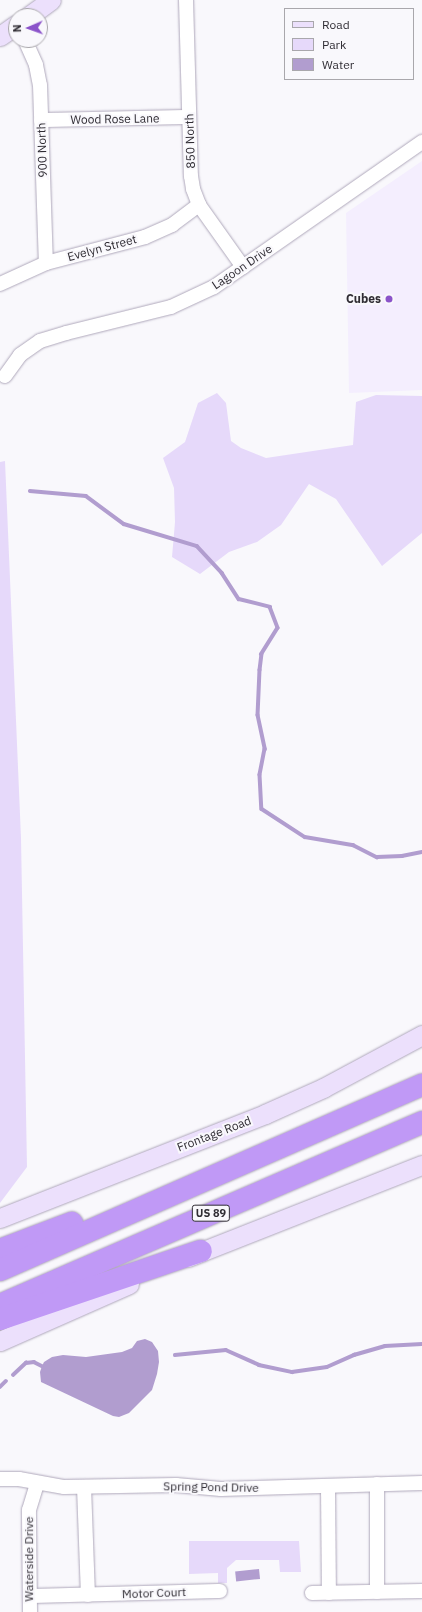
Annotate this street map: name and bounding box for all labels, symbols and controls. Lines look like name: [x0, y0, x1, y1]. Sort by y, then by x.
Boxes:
north arrow: [8, 8, 48, 48]
legend: [284, 8, 414, 80]
text: Road: [322, 17, 350, 32]
text: N: [10, 24, 24, 33]
text: Park: [322, 37, 346, 52]
text: Water: [322, 57, 354, 72]
street label: Wood Rose Lane: [70, 111, 160, 127]
street label: 850 North: [182, 113, 198, 169]
street label: 900 North: [34, 122, 50, 178]
street label: Evelyn Street: [66, 232, 138, 264]
street label: Lagoon Drive: [209, 242, 275, 292]
place label: Cubes: [346, 292, 381, 306]
marker: Cubes: [384, 294, 394, 304]
street label: Frontage Road: [175, 1113, 253, 1155]
road number: US 89: [191, 1204, 231, 1222]
street label: Spring Pond Drive: [163, 1479, 259, 1495]
street label: Waterside Drive: [22, 1516, 36, 1602]
street label: Motor Court: [122, 1585, 186, 1601]

